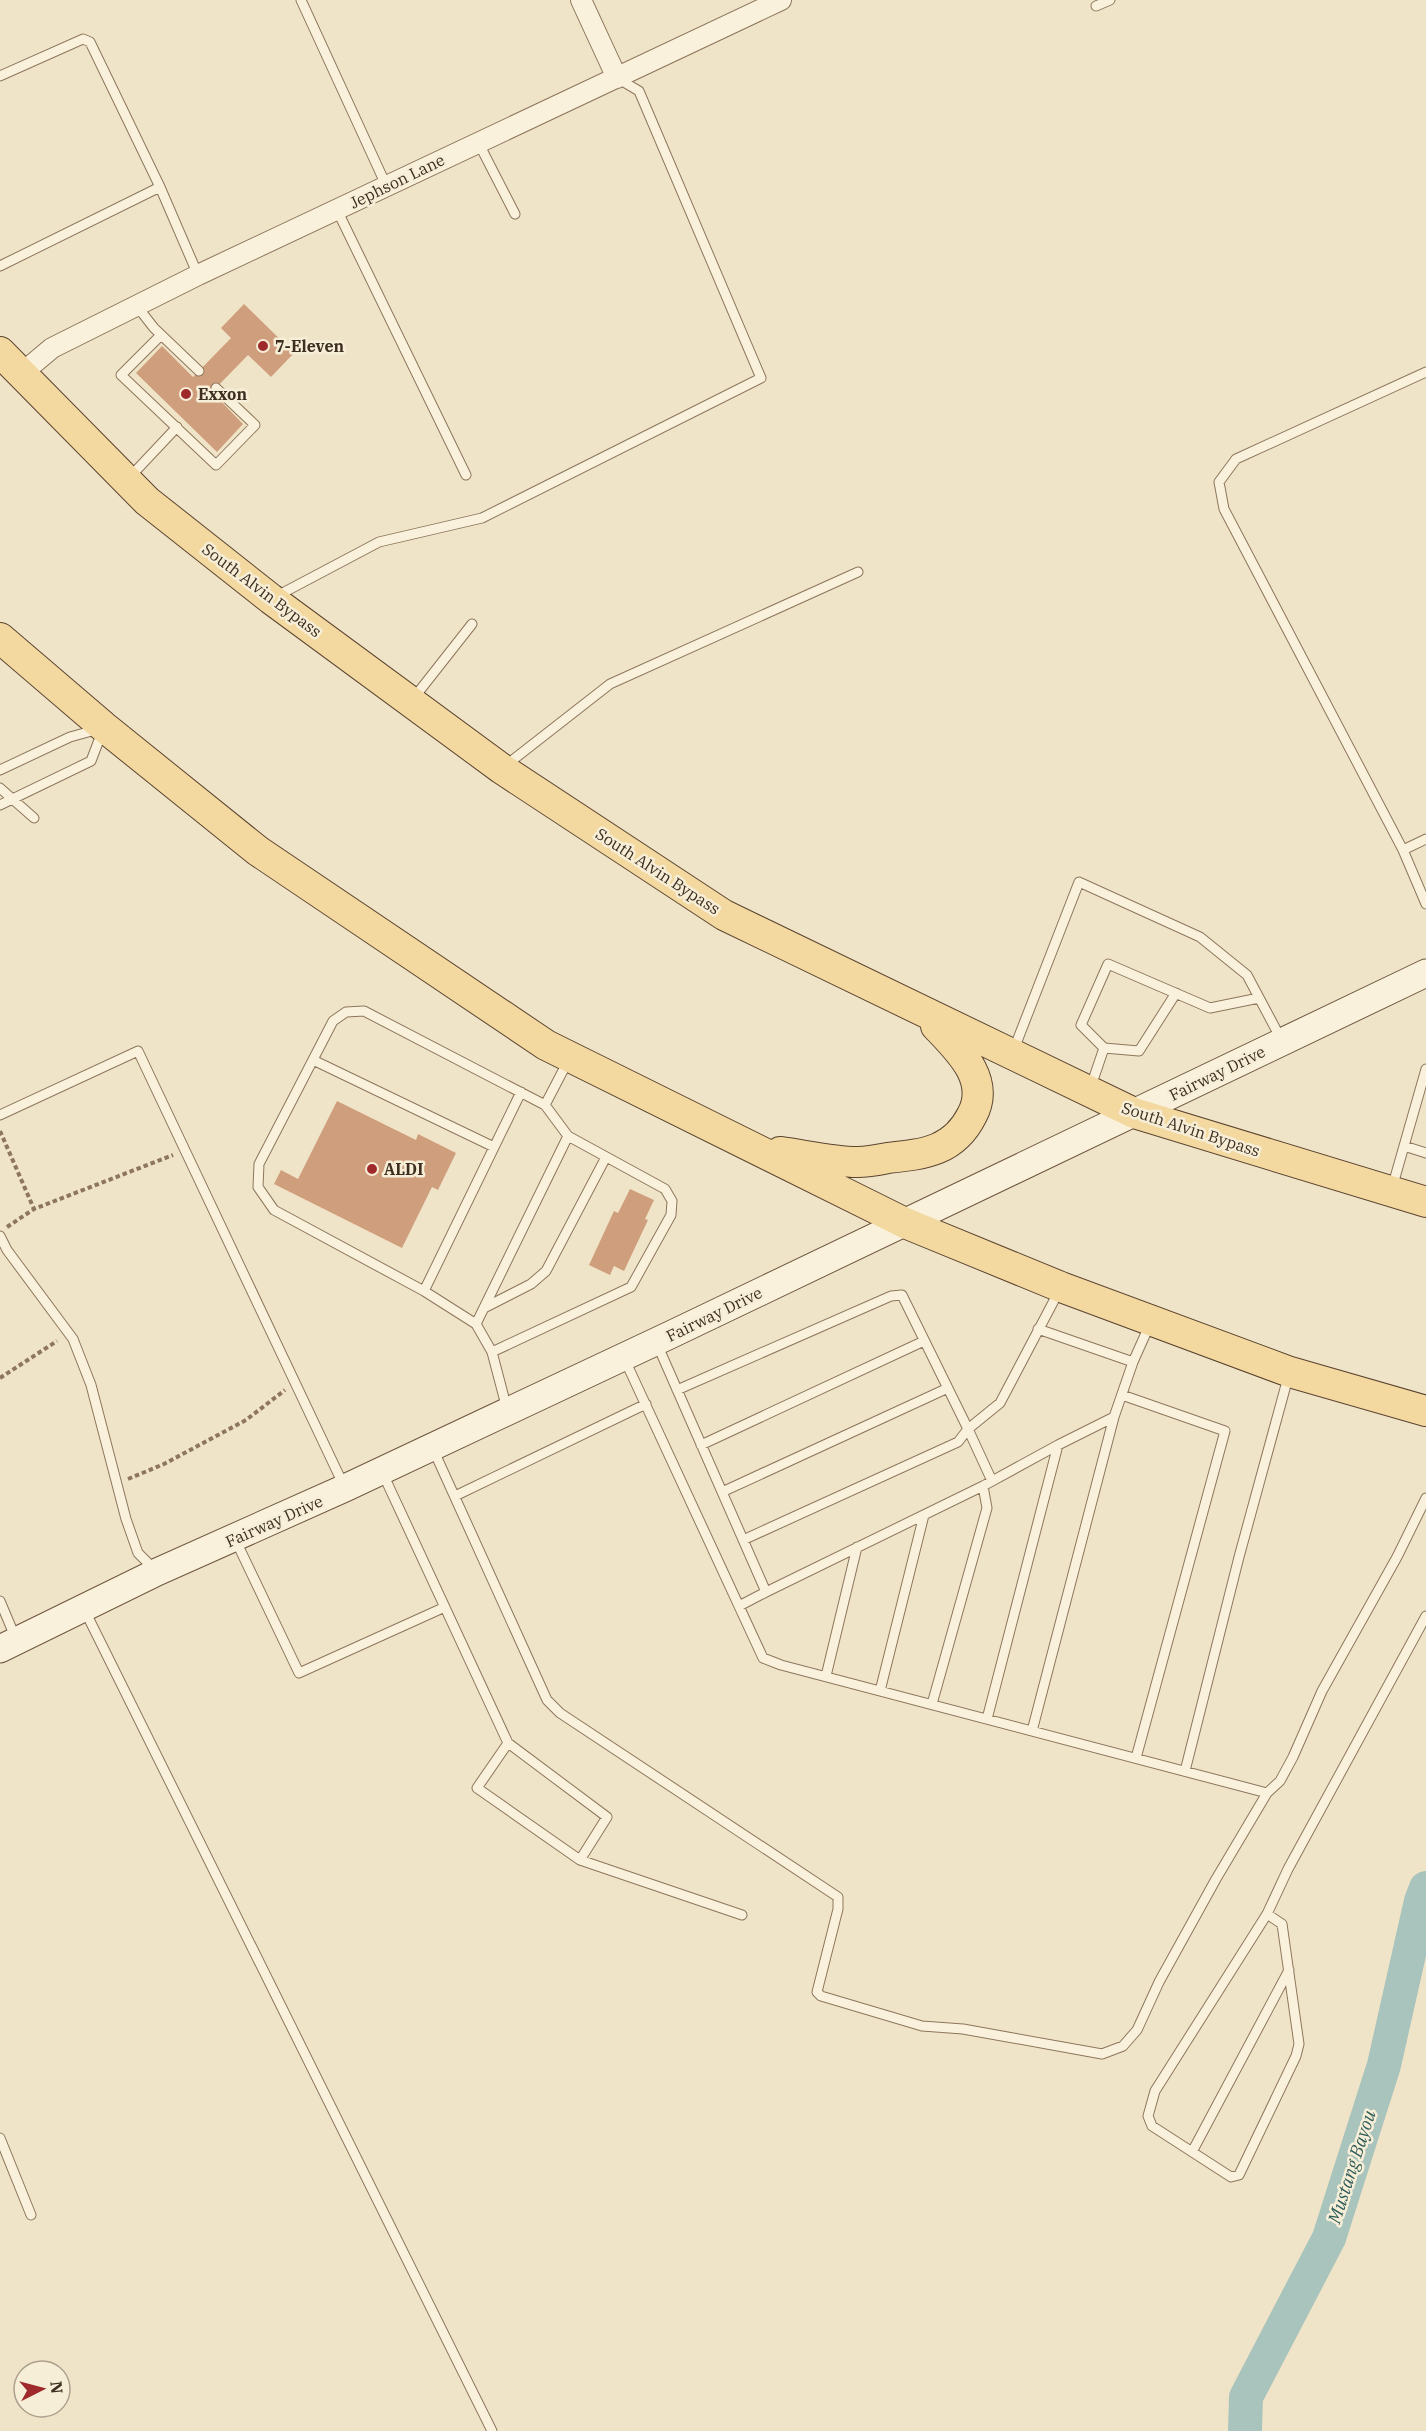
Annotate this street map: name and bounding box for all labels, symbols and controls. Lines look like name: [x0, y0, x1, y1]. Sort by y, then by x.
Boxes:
street label: Jephson Lane: [346, 149, 448, 213]
place label: 7-Eleven: [275, 336, 344, 356]
marker: 7-Eleven: [256, 339, 270, 353]
place label: Exxon: [198, 384, 247, 404]
marker: Exxon: [179, 387, 193, 401]
street label: South Alvin Bypass: [198, 539, 326, 641]
street label: South Alvin Bypass: [592, 823, 724, 919]
street label: Fairway Drive: [1166, 1041, 1268, 1105]
street label: South Alvin Bypass: [1119, 1097, 1263, 1161]
place label: ALDI: [384, 1159, 423, 1179]
marker: ALDI: [365, 1162, 379, 1176]
street label: Fairway Drive: [663, 1282, 765, 1346]
street label: Fairway Drive: [222, 1491, 326, 1551]
water label: Mustang Bayou: [1322, 2107, 1381, 2227]
north arrow: [12, 2359, 72, 2419]
text: N: [46, 2380, 68, 2395]

